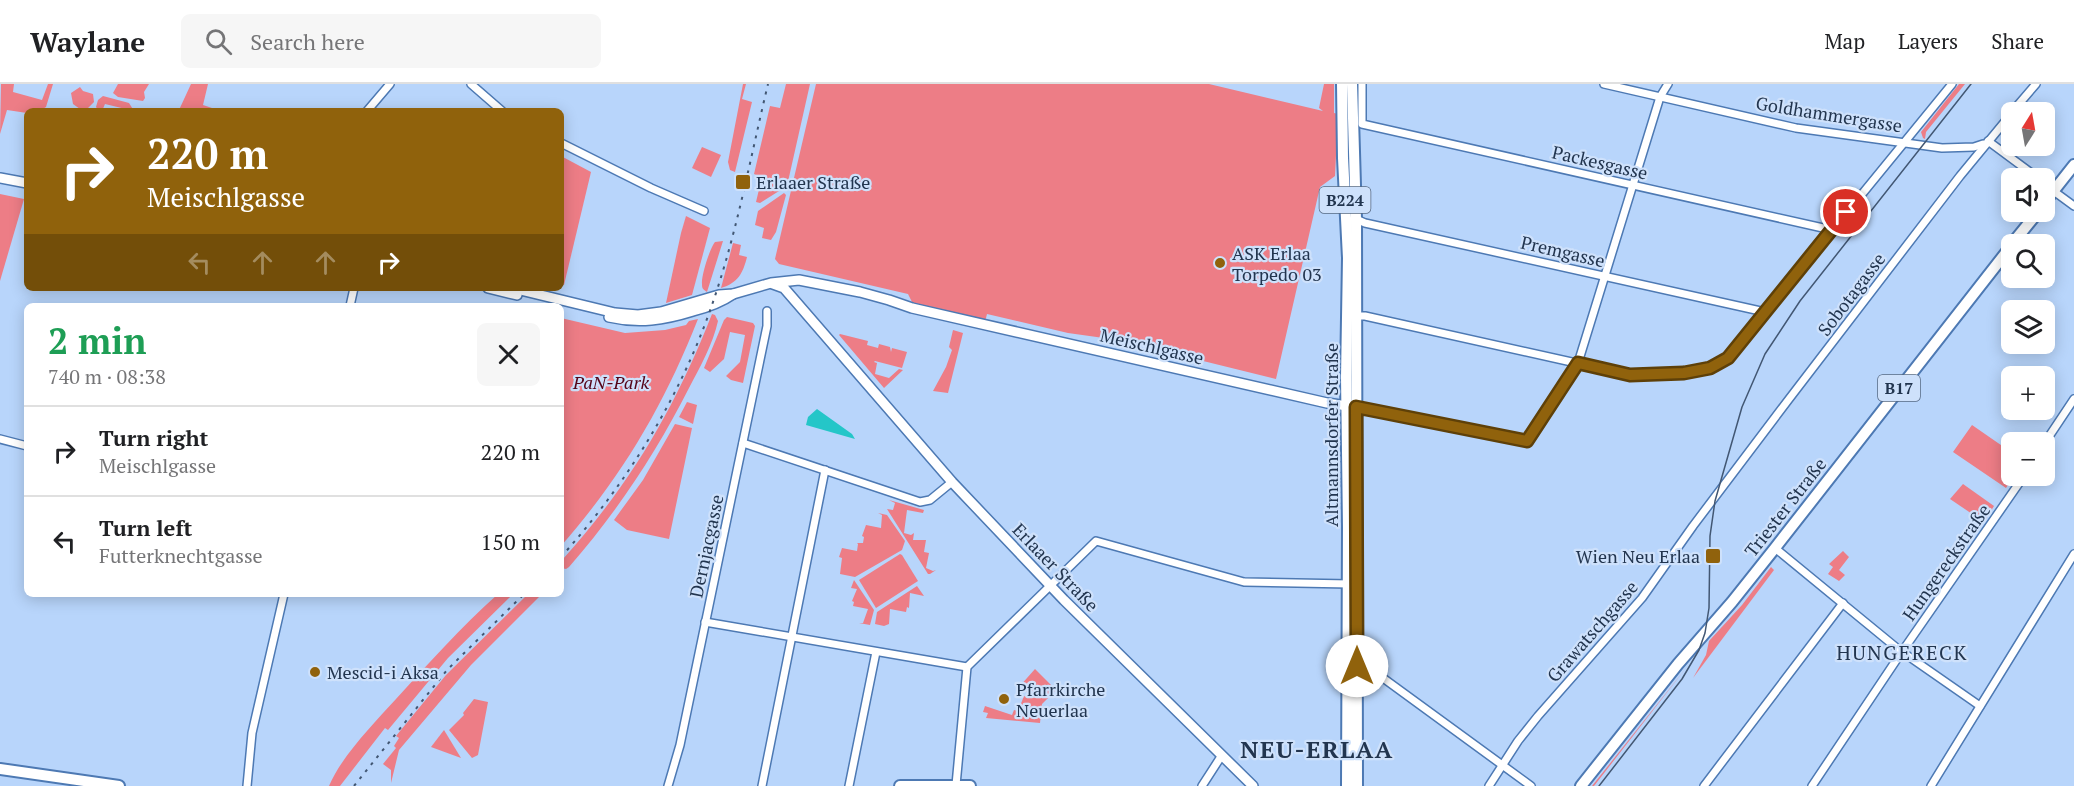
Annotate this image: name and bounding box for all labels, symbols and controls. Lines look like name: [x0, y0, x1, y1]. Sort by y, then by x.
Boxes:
search box: [181, 14, 601, 68]
text: Waylane: [30, 23, 145, 60]
icon: search: [202, 25, 235, 58]
text: Search here: [250, 27, 365, 56]
text: Map: [1824, 27, 1865, 55]
text: Layers: [1898, 27, 1958, 55]
text: Share: [1991, 27, 2044, 55]
street label: Goldhammergasse: [1754, 91, 1904, 137]
north arrow: [2001, 102, 2055, 156]
map controls: [2001, 102, 2055, 486]
text: 220 m: [147, 125, 268, 181]
icon: right: [48, 132, 126, 210]
street label: Packesgasse: [1550, 139, 1650, 185]
button: sound: [2001, 168, 2055, 222]
place label: Erlaaer Straße: [756, 170, 870, 194]
marker: Erlaaer Straße: [734, 173, 752, 191]
text: Meischlgasse: [147, 179, 305, 215]
pin: [1820, 186, 1871, 237]
road number: B224: [1320, 187, 1370, 213]
icon: arrive: [1829, 195, 1862, 228]
street label: Premgasse: [1519, 230, 1607, 272]
button: search: [2001, 234, 2055, 288]
place label: ASK Erlaa Torpedo 03: [1232, 241, 1322, 286]
icon: left: [183, 246, 216, 279]
icon: ahead: [246, 246, 279, 279]
icon: ahead: [309, 246, 342, 279]
icon: right: [372, 246, 405, 279]
street label: Sobotagasse: [1812, 248, 1890, 340]
marker: ASK Erlaa Torpedo 03: [1213, 256, 1227, 270]
button: layers: [2001, 300, 2055, 354]
text: 2 min: [48, 317, 146, 364]
street label: Meischlgasse: [1098, 322, 1206, 370]
button: close: [477, 323, 540, 386]
street label: Altmannsdorfer Straße: [1319, 343, 1343, 527]
text: 740 m · 08:38: [48, 363, 166, 390]
button: +: [2001, 366, 2055, 420]
park label: PaN-Park: [572, 370, 649, 394]
road number: B17: [1878, 375, 1920, 401]
text: Turn right: [99, 423, 208, 452]
button: −: [2001, 432, 2055, 486]
icon: right: [48, 435, 81, 468]
text: 220 m: [480, 437, 540, 466]
text: Meischlgasse: [99, 452, 216, 479]
street label: Triester Straße: [1739, 452, 1831, 562]
street label: Dernjacgasse: [683, 492, 729, 600]
street label: Hungereckstraße: [1897, 499, 1995, 625]
text: Turn left: [99, 513, 192, 542]
street label: Erlaaer Straße: [1008, 518, 1104, 616]
icon: left: [48, 525, 81, 558]
text: 150 m: [480, 527, 540, 556]
text: Futterknechtgasse: [99, 542, 263, 569]
place label: Wien Neu Erlaa: [1576, 544, 1700, 568]
marker: Wien Neu Erlaa: [1704, 547, 1722, 565]
street label: Grawatschgasse: [1541, 575, 1643, 687]
position arrow: [1325, 634, 1389, 698]
district label: HUNGERECK: [1836, 639, 1968, 666]
place label: Mescid-i Aksa: [327, 660, 439, 684]
marker: Mescid-i Aksa: [308, 665, 322, 679]
place label: Pfarrkirche Neuerlaa: [1016, 677, 1105, 722]
marker: Pfarrkirche Neuerlaa: [997, 692, 1011, 706]
district label: NEU-ERLAA: [1240, 733, 1394, 765]

